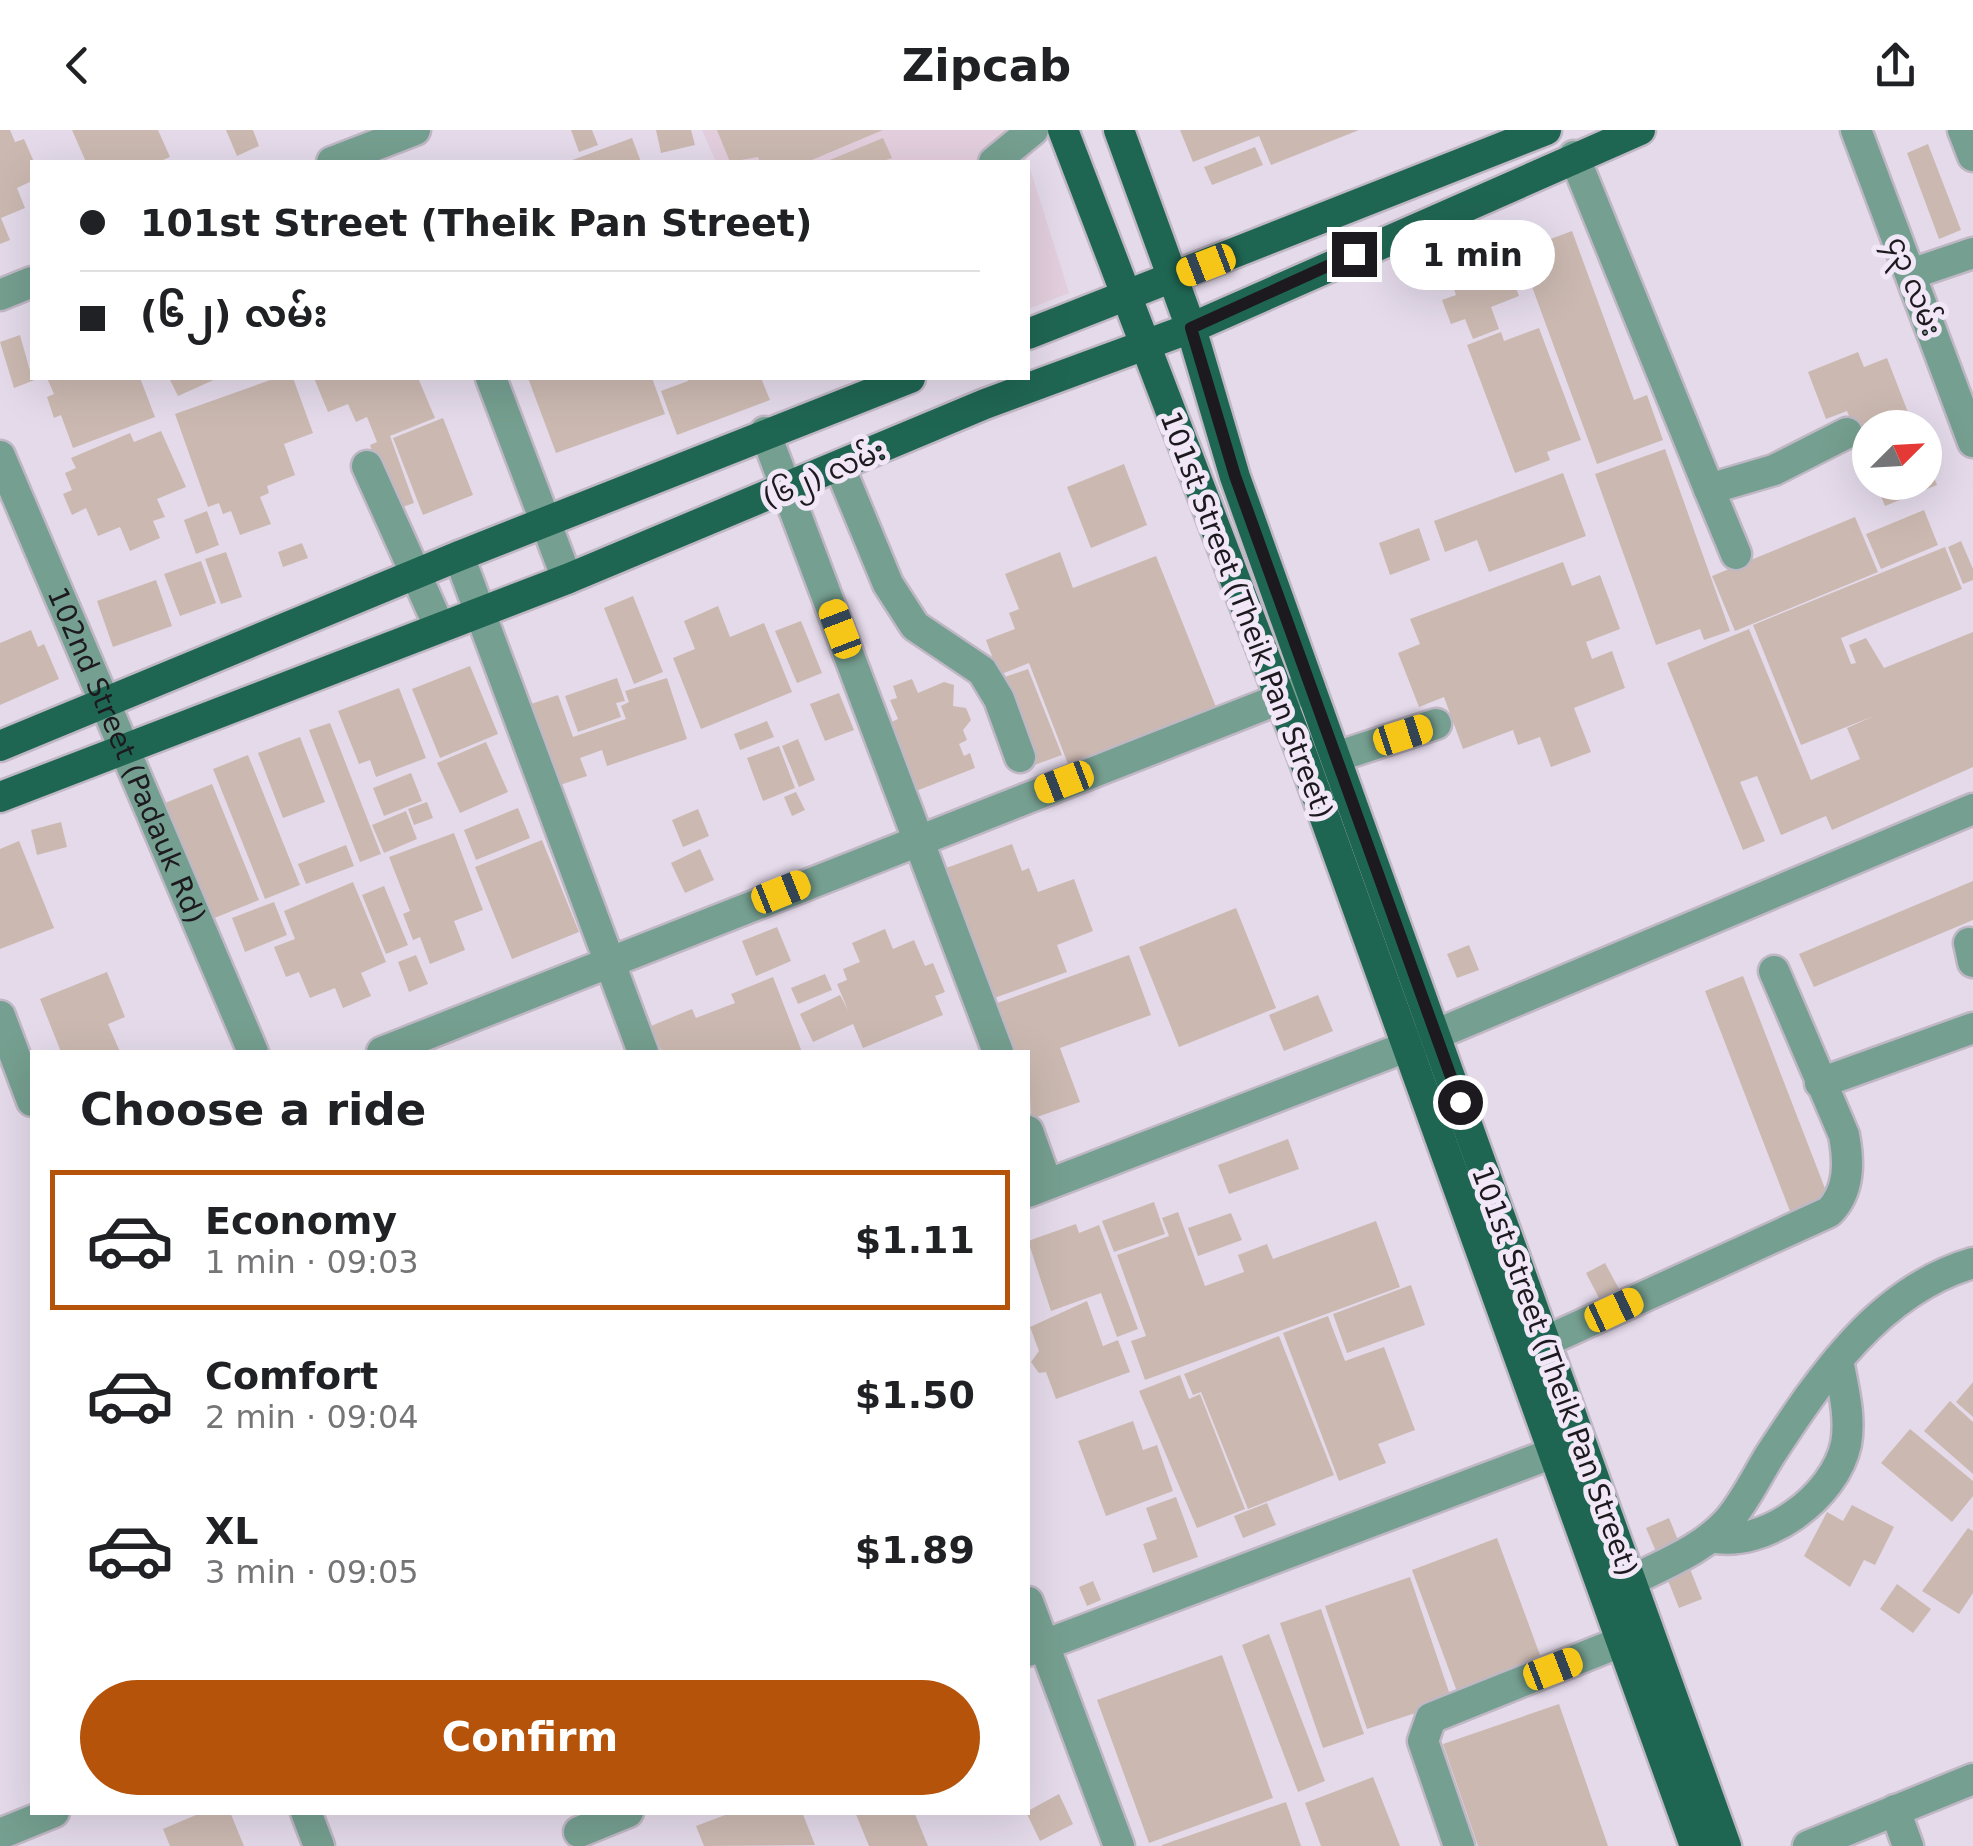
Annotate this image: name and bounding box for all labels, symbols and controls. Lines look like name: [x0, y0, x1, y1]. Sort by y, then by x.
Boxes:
icon: back: [50, 38, 105, 93]
icon: share: [1868, 38, 1923, 93]
text: Zipcab: [902, 39, 1071, 92]
text: 101st Street (Theik Pan Street): [140, 201, 812, 245]
callout: 1 min: [1389, 219, 1554, 289]
street label: ၄၃ လမ်း: [1875, 231, 1950, 343]
route end: [1332, 232, 1377, 277]
text: 1 min: [1422, 236, 1523, 274]
car: [1173, 240, 1239, 290]
text: (၆၂) လမ်း: [140, 292, 328, 336]
street label: 101st Street (Theik Pan Street): [1154, 407, 1340, 823]
north arrow: [1852, 410, 1942, 500]
map controls: [1852, 410, 1942, 500]
street label: (၆၂) လမ်း: [757, 432, 893, 521]
street label: 102nd Street (Padauk Rd): [41, 582, 212, 928]
car: [815, 596, 865, 662]
car: [1370, 711, 1436, 759]
car: [1031, 757, 1097, 807]
car: [748, 867, 814, 917]
route start: [1438, 1080, 1483, 1125]
text: Choose a ride: [80, 1083, 426, 1136]
street label: 101st Street (Theik Pan Street): [1465, 1162, 1644, 1580]
icon: car: [85, 1195, 175, 1285]
text: Economy: [205, 1199, 397, 1243]
text: $1.11: [855, 1218, 975, 1262]
text: 1 min · 09:03: [205, 1243, 419, 1281]
car: [1580, 1284, 1648, 1336]
icon: car: [85, 1350, 175, 1440]
text: Comfort: [205, 1354, 378, 1398]
text: $1.50: [855, 1373, 975, 1417]
text: 2 min · 09:04: [205, 1398, 419, 1436]
icon: car: [85, 1505, 175, 1595]
text: XL: [205, 1509, 259, 1553]
text: $1.89: [855, 1528, 975, 1572]
text: 3 min · 09:05: [205, 1553, 419, 1591]
car: [1520, 1644, 1586, 1694]
button: Confirm: [80, 1680, 980, 1795]

